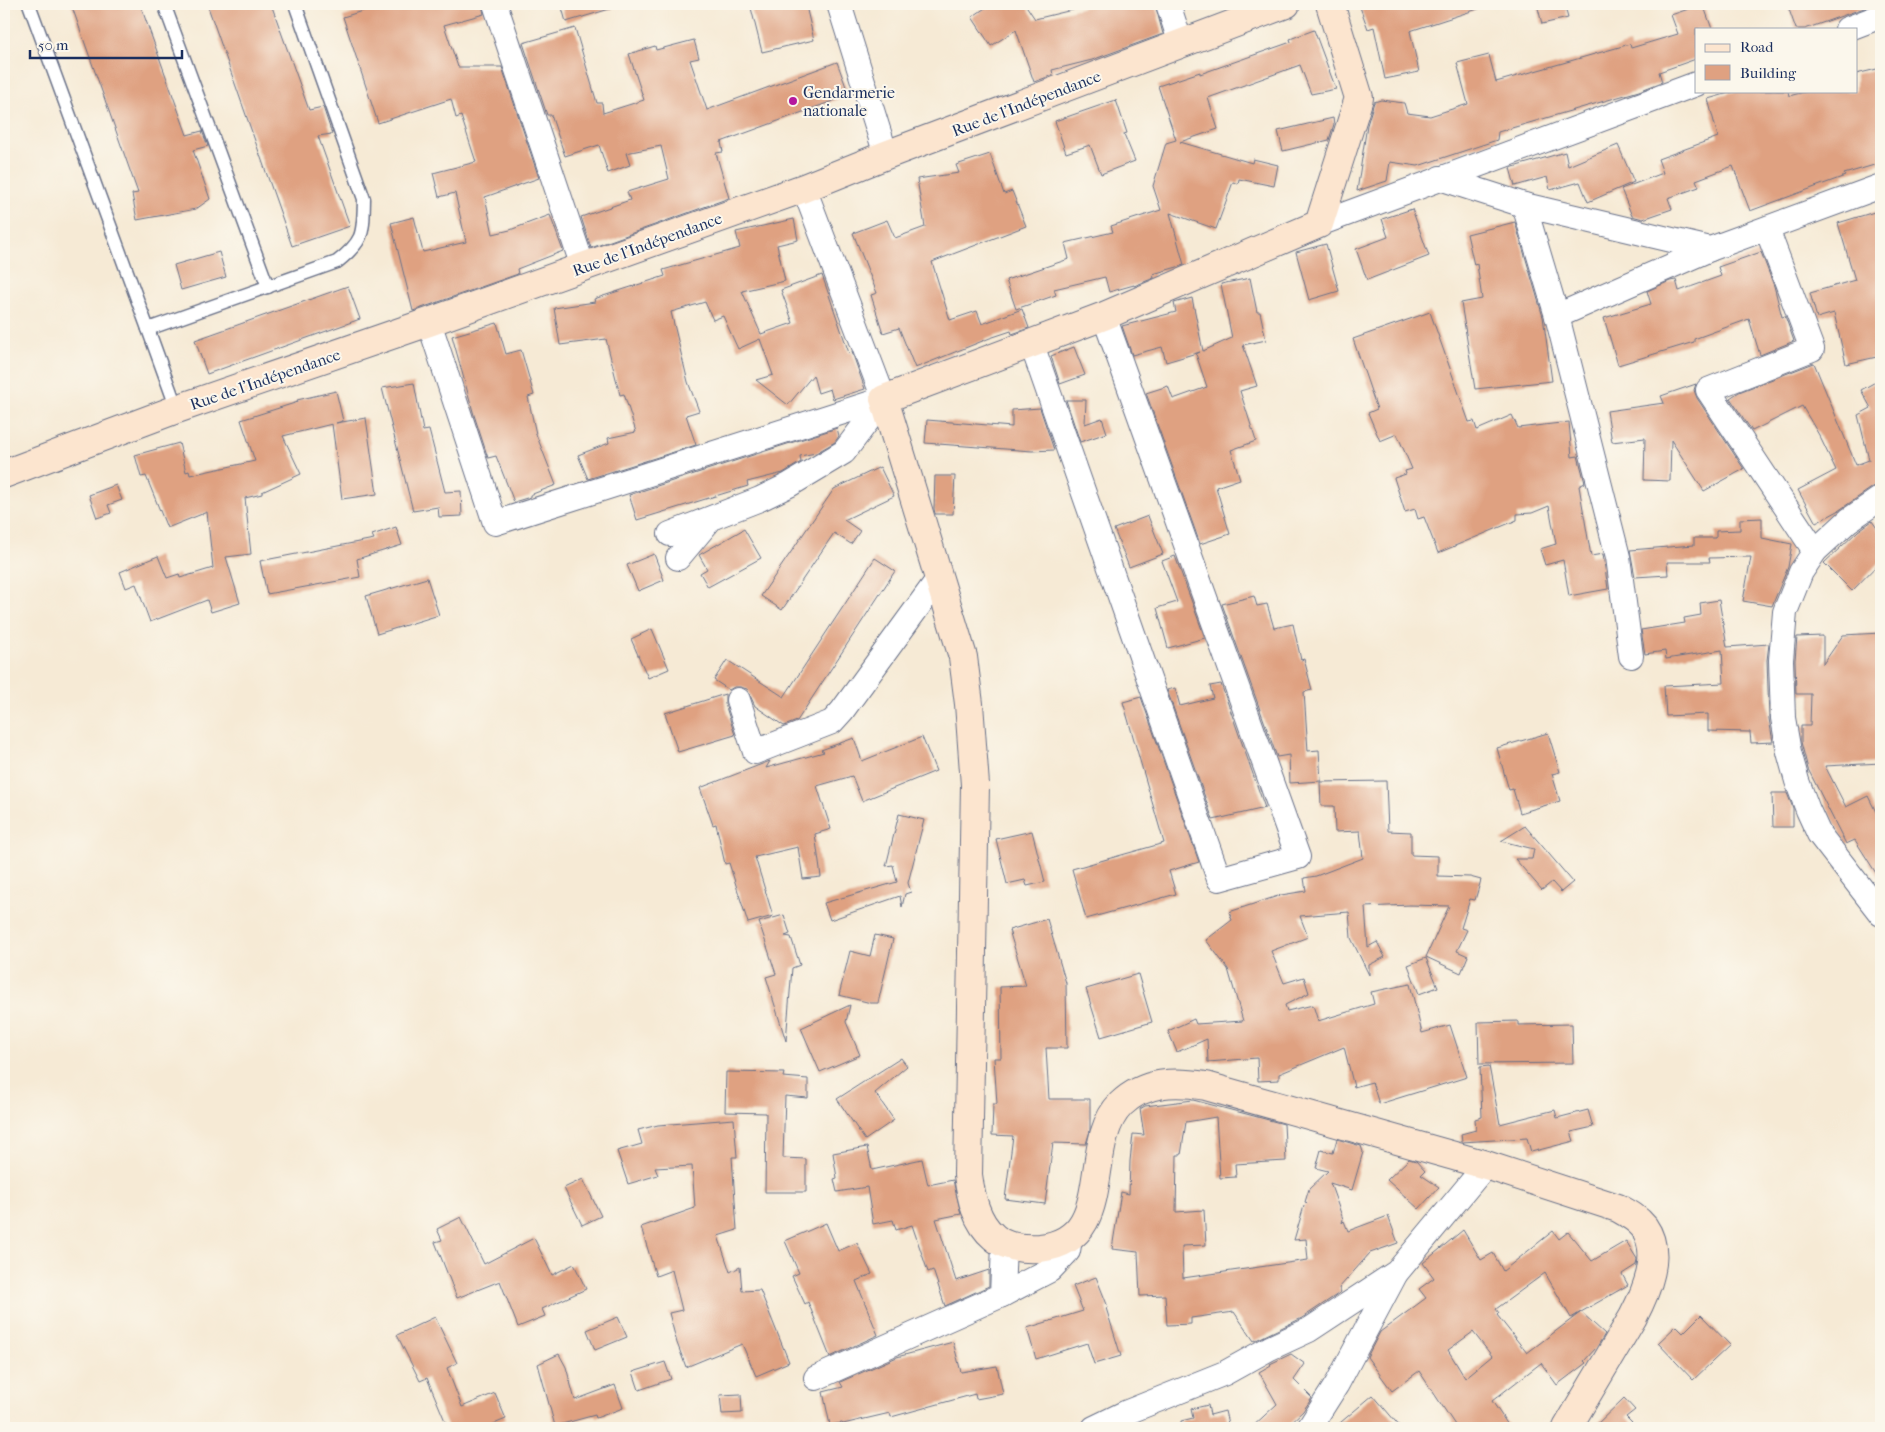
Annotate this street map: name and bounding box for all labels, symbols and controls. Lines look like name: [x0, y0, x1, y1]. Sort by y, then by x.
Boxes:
scale bar: [30, 28, 182, 60]
legend: [1695, 28, 1858, 92]
text: 50 m: [38, 36, 69, 54]
text: Road: [1740, 38, 1774, 56]
text: Building: [1740, 64, 1797, 82]
street label: Rue de l'Indépendance: [949, 66, 1103, 141]
place label: Gendarmerie nationale: [803, 83, 895, 120]
marker: Gendarmerie nationale: [787, 95, 799, 107]
street label: Rue de l'Indépendance: [570, 209, 725, 280]
street label: Rue de l'Indépendance: [187, 345, 343, 414]

